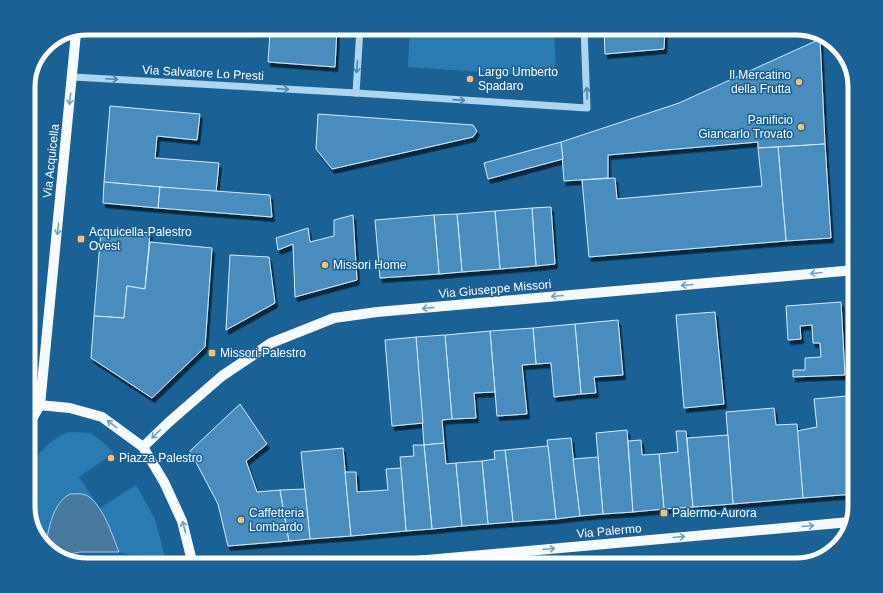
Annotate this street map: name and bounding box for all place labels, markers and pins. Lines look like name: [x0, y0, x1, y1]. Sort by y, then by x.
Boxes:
place label: Largo Umberto Spadaro: [478, 65, 558, 93]
place label: Il Mercatino della Frutta: [729, 68, 791, 96]
marker: Largo Umberto Spadaro: [465, 74, 475, 84]
marker: Il Mercatino della Frutta: [794, 77, 804, 87]
place label: Panificio Giancarlo Trovato: [698, 113, 793, 141]
marker: Panificio Giancarlo Trovato: [796, 122, 806, 132]
place label: Acquicella-Palestro Ovest: [89, 225, 192, 253]
marker: Acquicella-Palestro Ovest: [76, 234, 86, 244]
place label: Missori Home: [333, 258, 407, 272]
marker: Missori Home: [320, 260, 330, 270]
place label: Missori-Palestro: [220, 346, 306, 360]
marker: Missori-Palestro: [207, 348, 217, 358]
place label: Piazza Palestro: [119, 451, 203, 465]
marker: Piazza Palestro: [106, 453, 116, 463]
place label: Caffetteria Lombardo: [249, 506, 304, 534]
place label: Palermo-Aurora: [672, 506, 757, 520]
marker: Palermo-Aurora: [659, 508, 669, 518]
marker: Caffetteria Lombardo: [236, 515, 246, 525]

